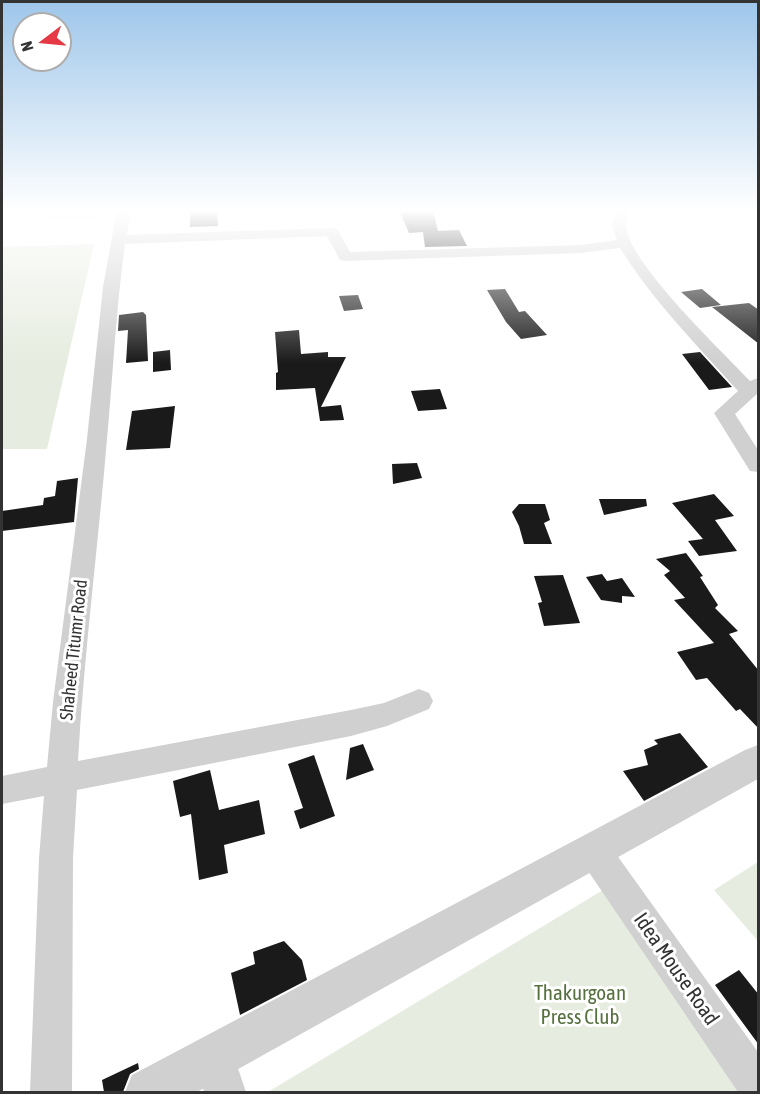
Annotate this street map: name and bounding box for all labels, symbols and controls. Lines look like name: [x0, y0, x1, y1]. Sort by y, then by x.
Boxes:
north arrow: [12, 12, 72, 72]
text: N: [17, 39, 37, 53]
street label: Shaheed Titumr Road: [56, 579, 92, 721]
street label: Idea Mouse Road: [628, 908, 724, 1030]
park label: Thakurgoan Press Club: [534, 980, 626, 1030]

